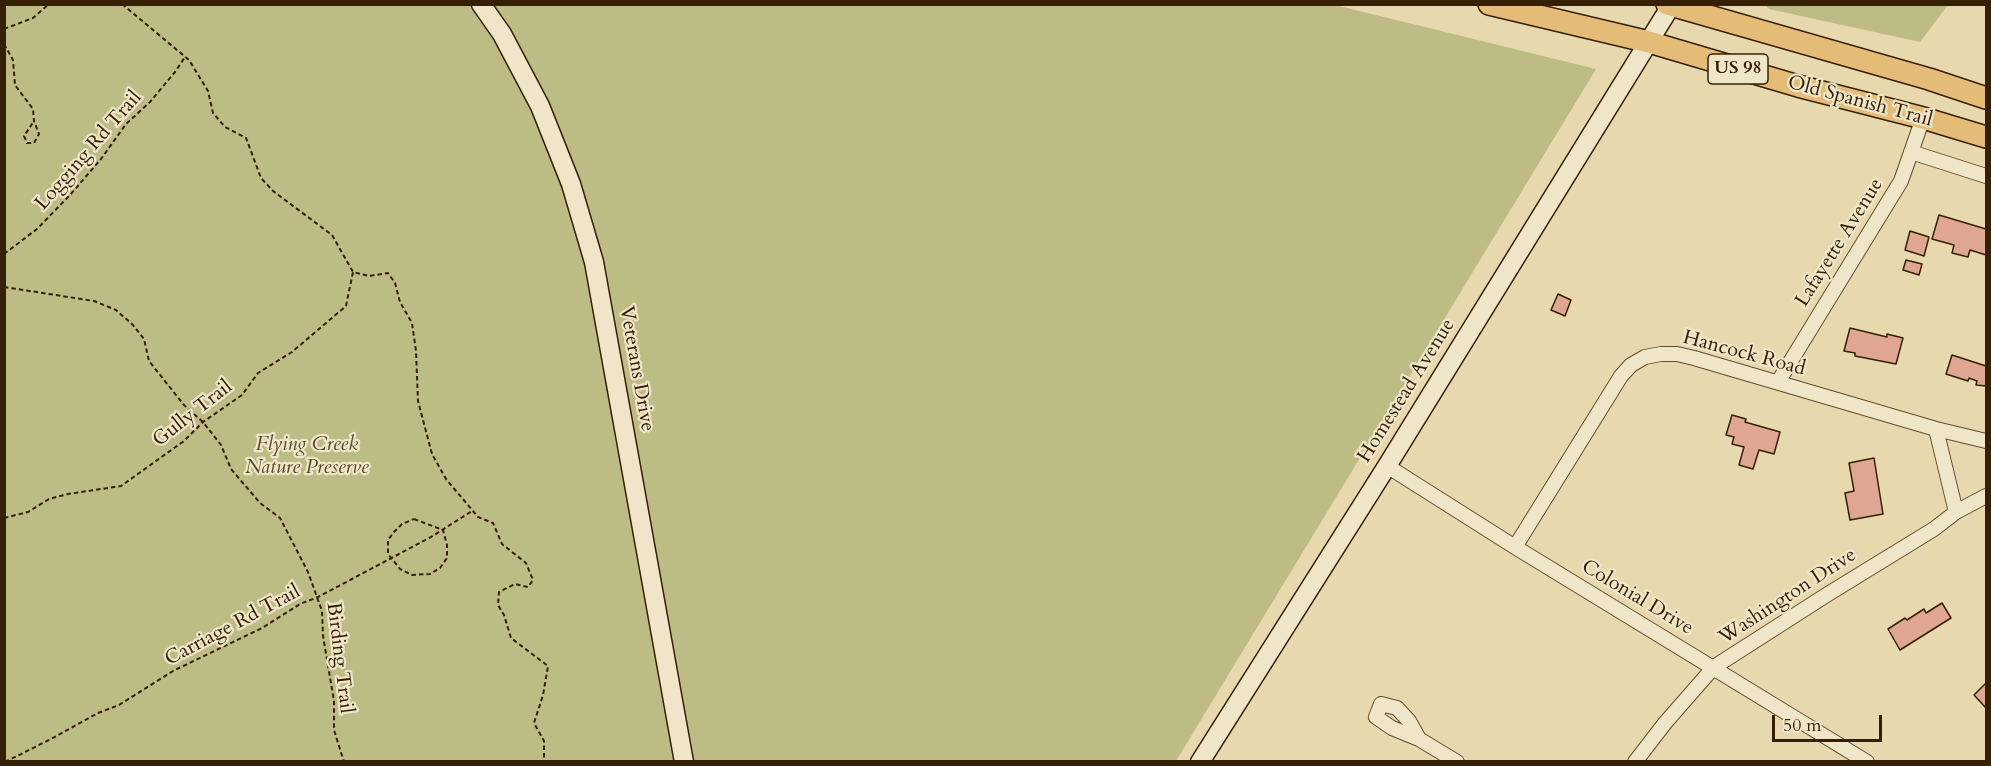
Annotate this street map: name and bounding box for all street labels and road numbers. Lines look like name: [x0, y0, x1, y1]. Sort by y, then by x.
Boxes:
road number: US 98: [1708, 54, 1768, 84]
street label: Old Spanish Trail: [1785, 71, 1935, 133]
street label: Logging Rd Trail: [31, 86, 147, 216]
street label: Lafayette Avenue: [1791, 174, 1889, 312]
street label: Veterans Drive: [613, 304, 659, 434]
street label: Homestead Avenue: [1353, 315, 1461, 467]
street label: Hancock Road: [1680, 326, 1808, 382]
street label: Gully Trail: [148, 376, 238, 452]
street label: Washington Drive: [1715, 544, 1861, 650]
street label: Colonial Drive: [1577, 555, 1697, 641]
street label: Carriage Rd Trail: [161, 580, 305, 672]
street label: Birding Trail: [320, 601, 358, 715]

